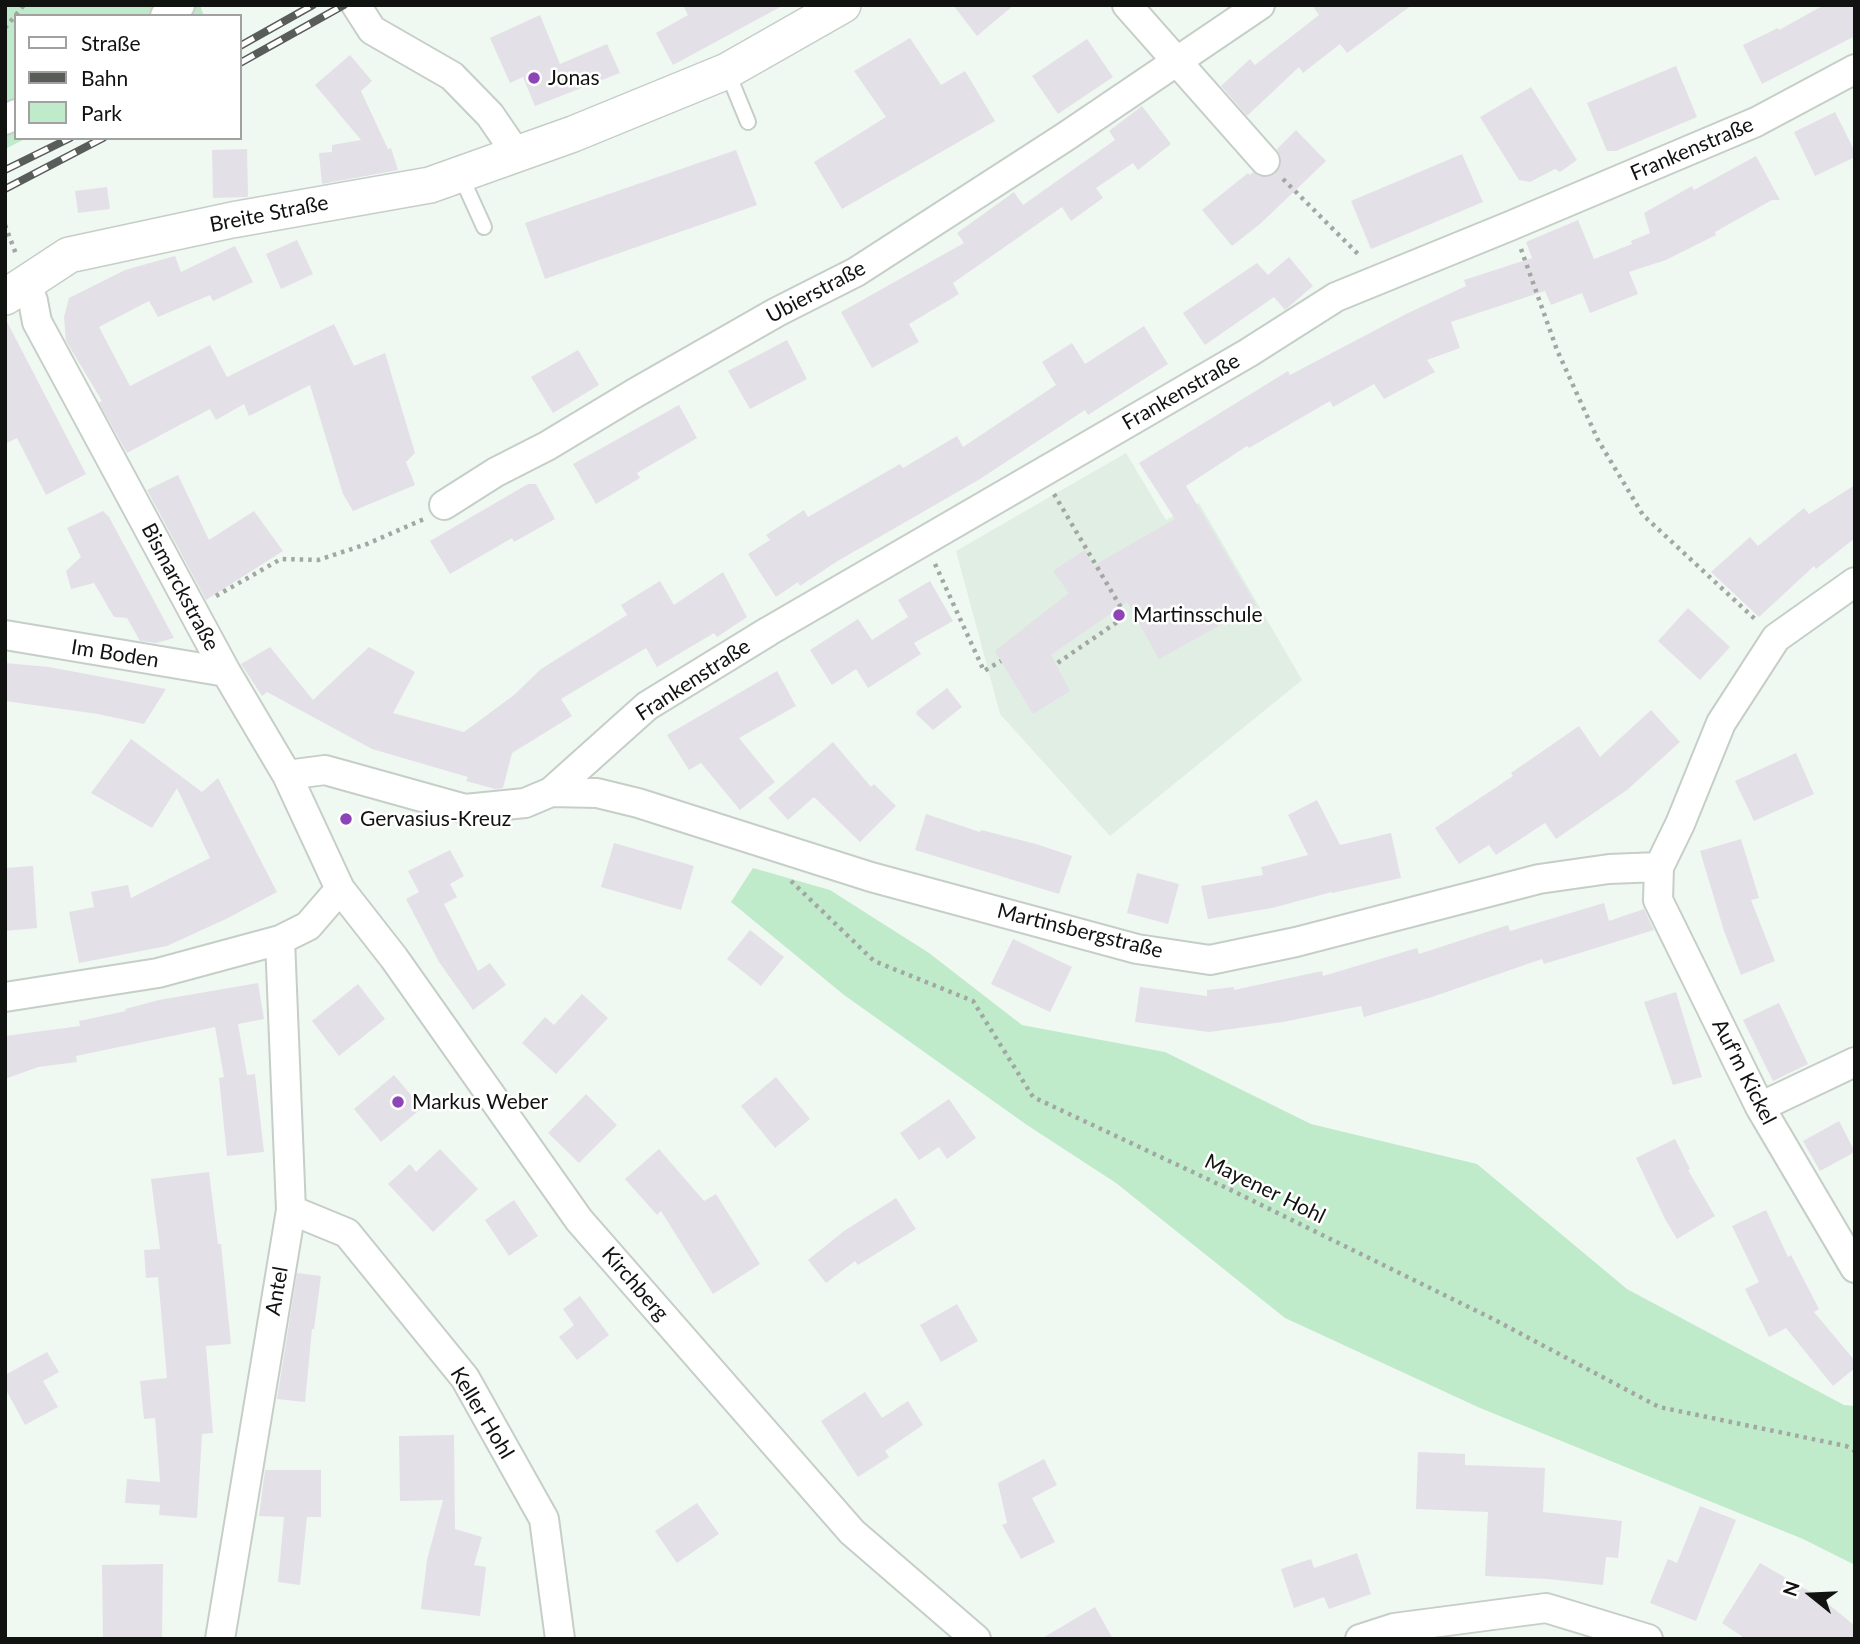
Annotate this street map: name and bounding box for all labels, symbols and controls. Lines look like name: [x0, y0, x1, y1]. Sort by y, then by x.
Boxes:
legend: [14, 14, 242, 140]
text: Straße: [81, 30, 141, 55]
text: Bahn: [81, 65, 128, 90]
place label: Jonas: [548, 65, 600, 91]
marker: Jonas: [526, 70, 542, 86]
text: Park: [81, 100, 122, 125]
street label: Frankenstraße: [1627, 112, 1757, 186]
street label: Breite Straße: [208, 190, 330, 238]
street label: Ubierstraße: [762, 255, 870, 329]
street label: Frankenstraße: [1118, 348, 1244, 436]
street label: Bismarckstraße: [136, 519, 224, 655]
place label: Martinsschule: [1133, 602, 1263, 628]
marker: Martinsschule: [1111, 607, 1127, 623]
street label: Frankenstraße: [631, 634, 755, 726]
street label: Im Boden: [69, 635, 161, 673]
place label: Gervasius-Kreuz: [360, 806, 511, 832]
marker: Gervasius-Kreuz: [338, 811, 354, 827]
street label: Martinsbergstraße: [994, 898, 1166, 964]
street label: Auf'm Kickel: [1707, 1015, 1781, 1129]
place label: Markus Weber: [412, 1089, 548, 1115]
marker: Markus Weber: [390, 1094, 406, 1110]
street label: Mayener Hohl: [1201, 1149, 1329, 1229]
street label: Kirchberg: [596, 1242, 674, 1326]
street label: Antel: [260, 1265, 294, 1317]
street label: Keller Hohl: [445, 1363, 519, 1463]
north arrow: [1776, 1560, 1846, 1630]
text: N: [1777, 1578, 1804, 1599]

